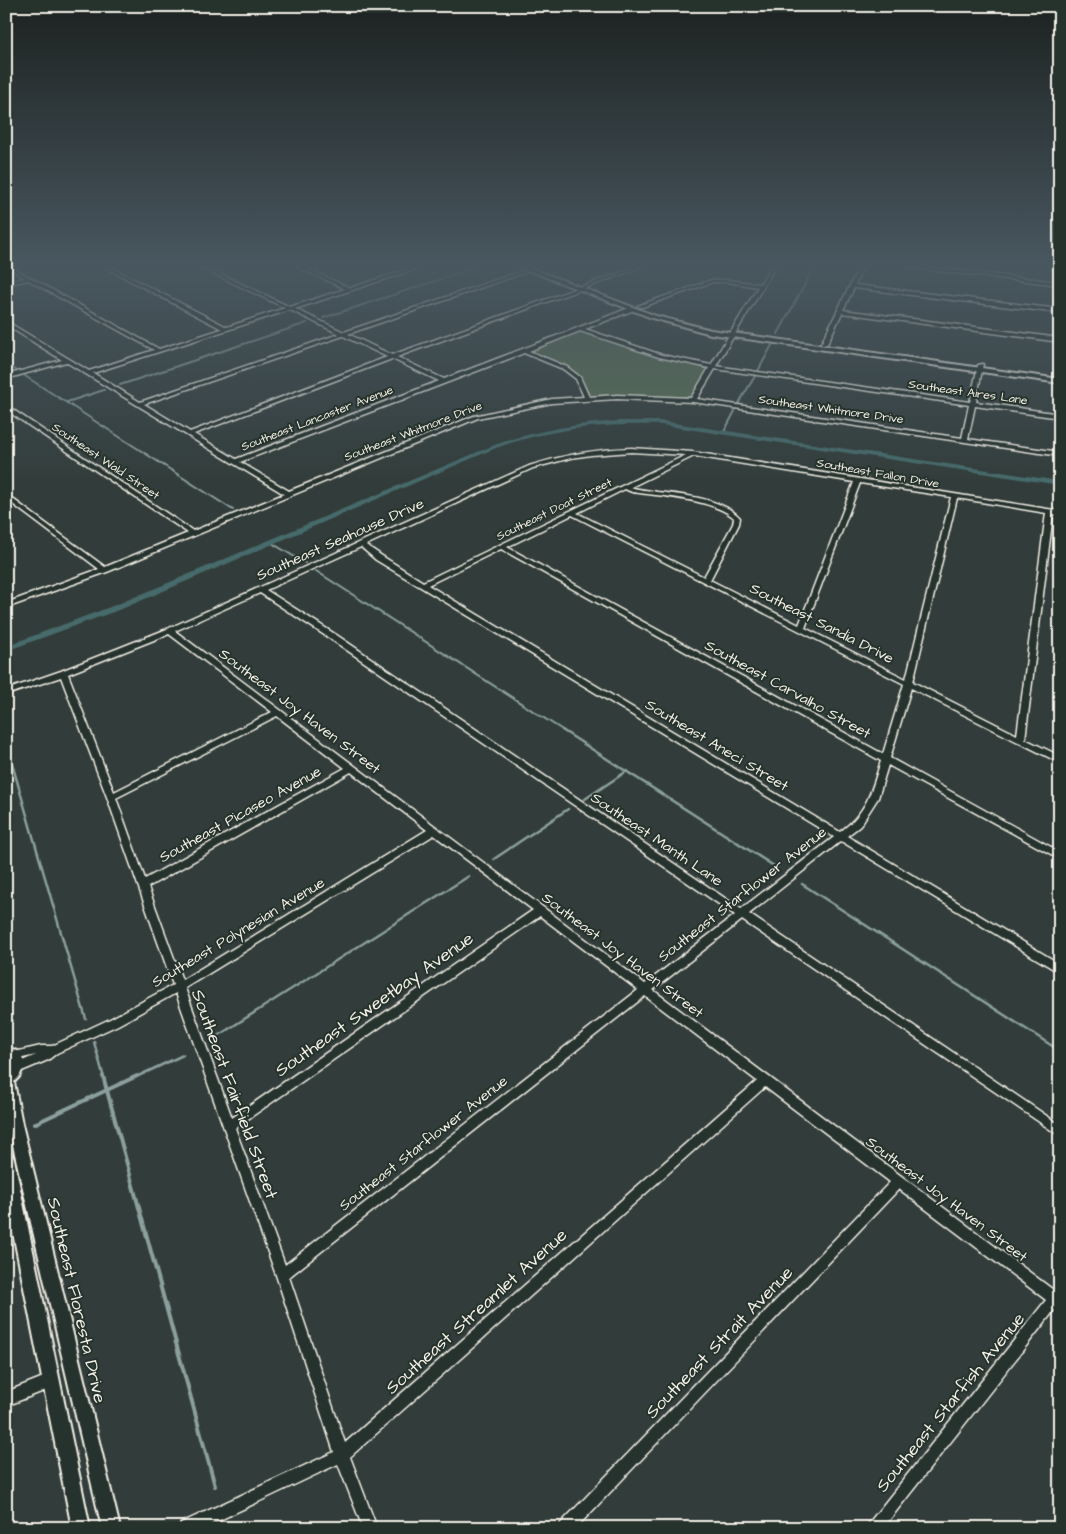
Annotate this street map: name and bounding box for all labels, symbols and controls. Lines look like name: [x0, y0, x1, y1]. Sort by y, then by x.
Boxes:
street label: Southeast Aires Lane: [907, 376, 1029, 409]
street label: Southeast Lancaster Avenue: [239, 381, 396, 455]
street label: Southeast Whitmore Drive: [757, 391, 905, 428]
street label: Southeast Whitmore Drive: [342, 397, 485, 466]
street label: Southeast Wald Street: [48, 419, 163, 504]
street label: Southeast Fallon Drive: [815, 454, 941, 493]
street label: Southeast Doat Street: [493, 474, 615, 545]
street label: Southeast Seahouse Drive: [253, 493, 427, 586]
street label: Southeast Sandia Drive: [746, 578, 897, 669]
street label: Southeast Carvalho Street: [701, 635, 875, 744]
street label: Southeast Joy Haven Street: [214, 644, 385, 780]
street label: Southeast Aneci Street: [641, 694, 792, 797]
street label: Southeast Picaseo Avenue: [155, 761, 325, 868]
street label: Southeast Manth Lane: [587, 787, 727, 892]
street label: Southeast Starflower Avenue: [653, 822, 831, 967]
street label: Southeast Polynesian Avenue: [148, 872, 329, 993]
street label: Southeast Joy Haven Street: [537, 888, 708, 1024]
street label: Southeast Sweetbay Avenue: [270, 926, 479, 1083]
street label: Southeast Fairfield Street: [185, 986, 284, 1203]
street label: Southeast Starflower Avenue: [334, 1071, 512, 1216]
street label: Southeast Joy Haven Street: [861, 1132, 1032, 1268]
street label: Southeast Floresta Drive: [41, 1195, 112, 1406]
street label: Southeast Streamlet Avenue: [380, 1223, 573, 1400]
street label: Southeast Strait Avenue: [640, 1260, 799, 1424]
street label: Southeast Starfish Avenue: [870, 1307, 1031, 1497]

